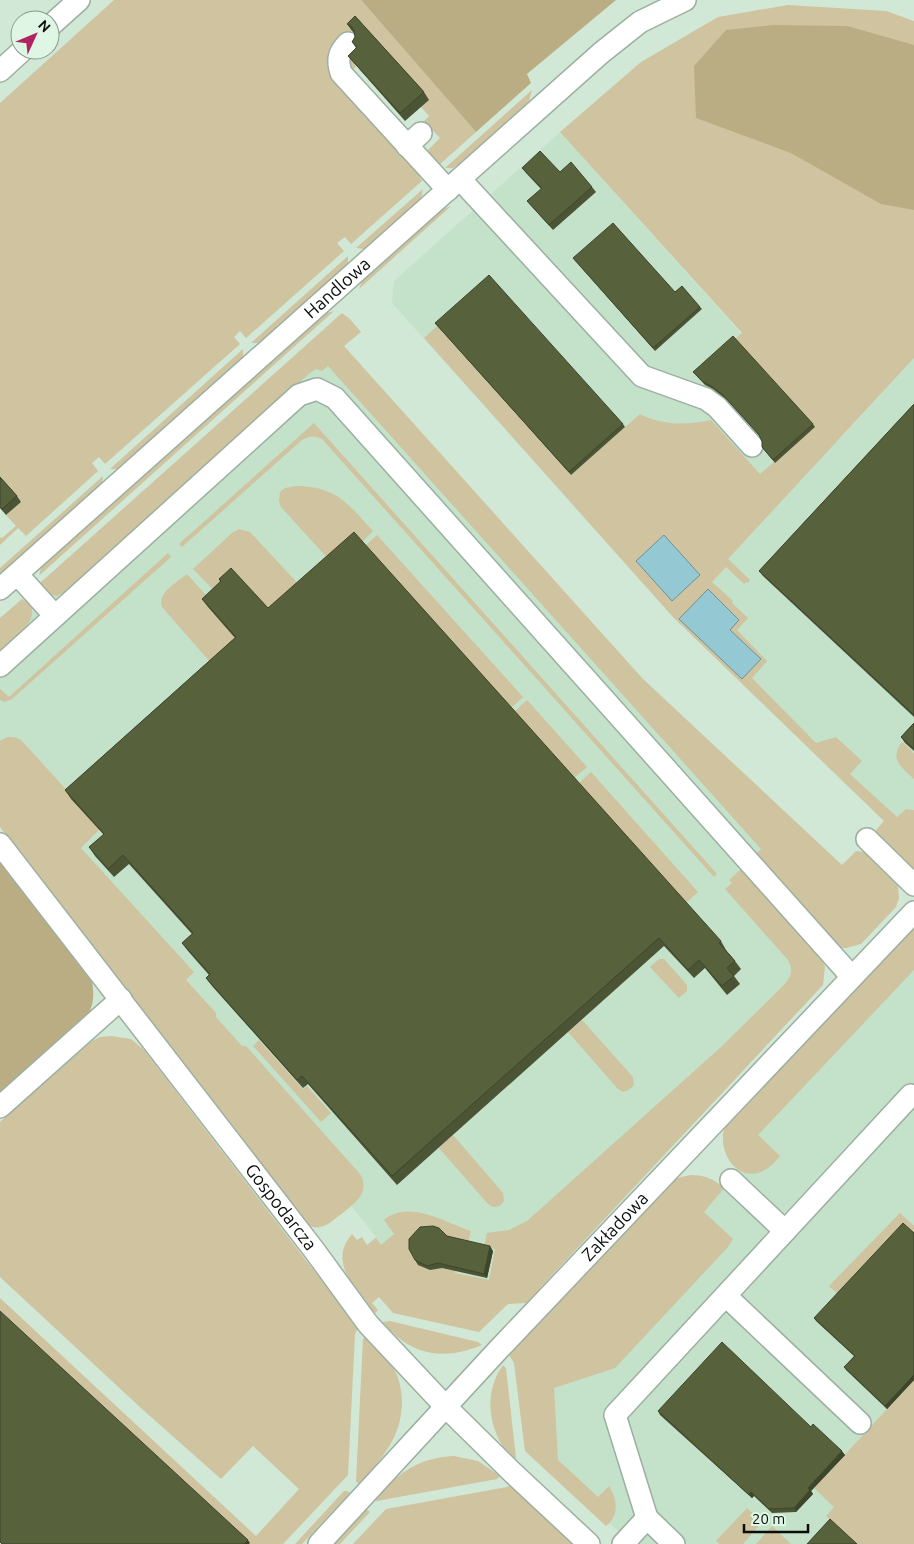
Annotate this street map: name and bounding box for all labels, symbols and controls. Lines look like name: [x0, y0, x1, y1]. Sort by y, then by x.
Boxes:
north arrow: [10, 10, 60, 60]
text: N: [35, 17, 54, 35]
street label: Handlowa: [300, 253, 374, 322]
street label: Gospodarcza: [242, 1159, 321, 1254]
street label: Zakładowa: [577, 1188, 652, 1264]
scale bar: [744, 1502, 808, 1534]
text: 20 m: [752, 1510, 785, 1527]

